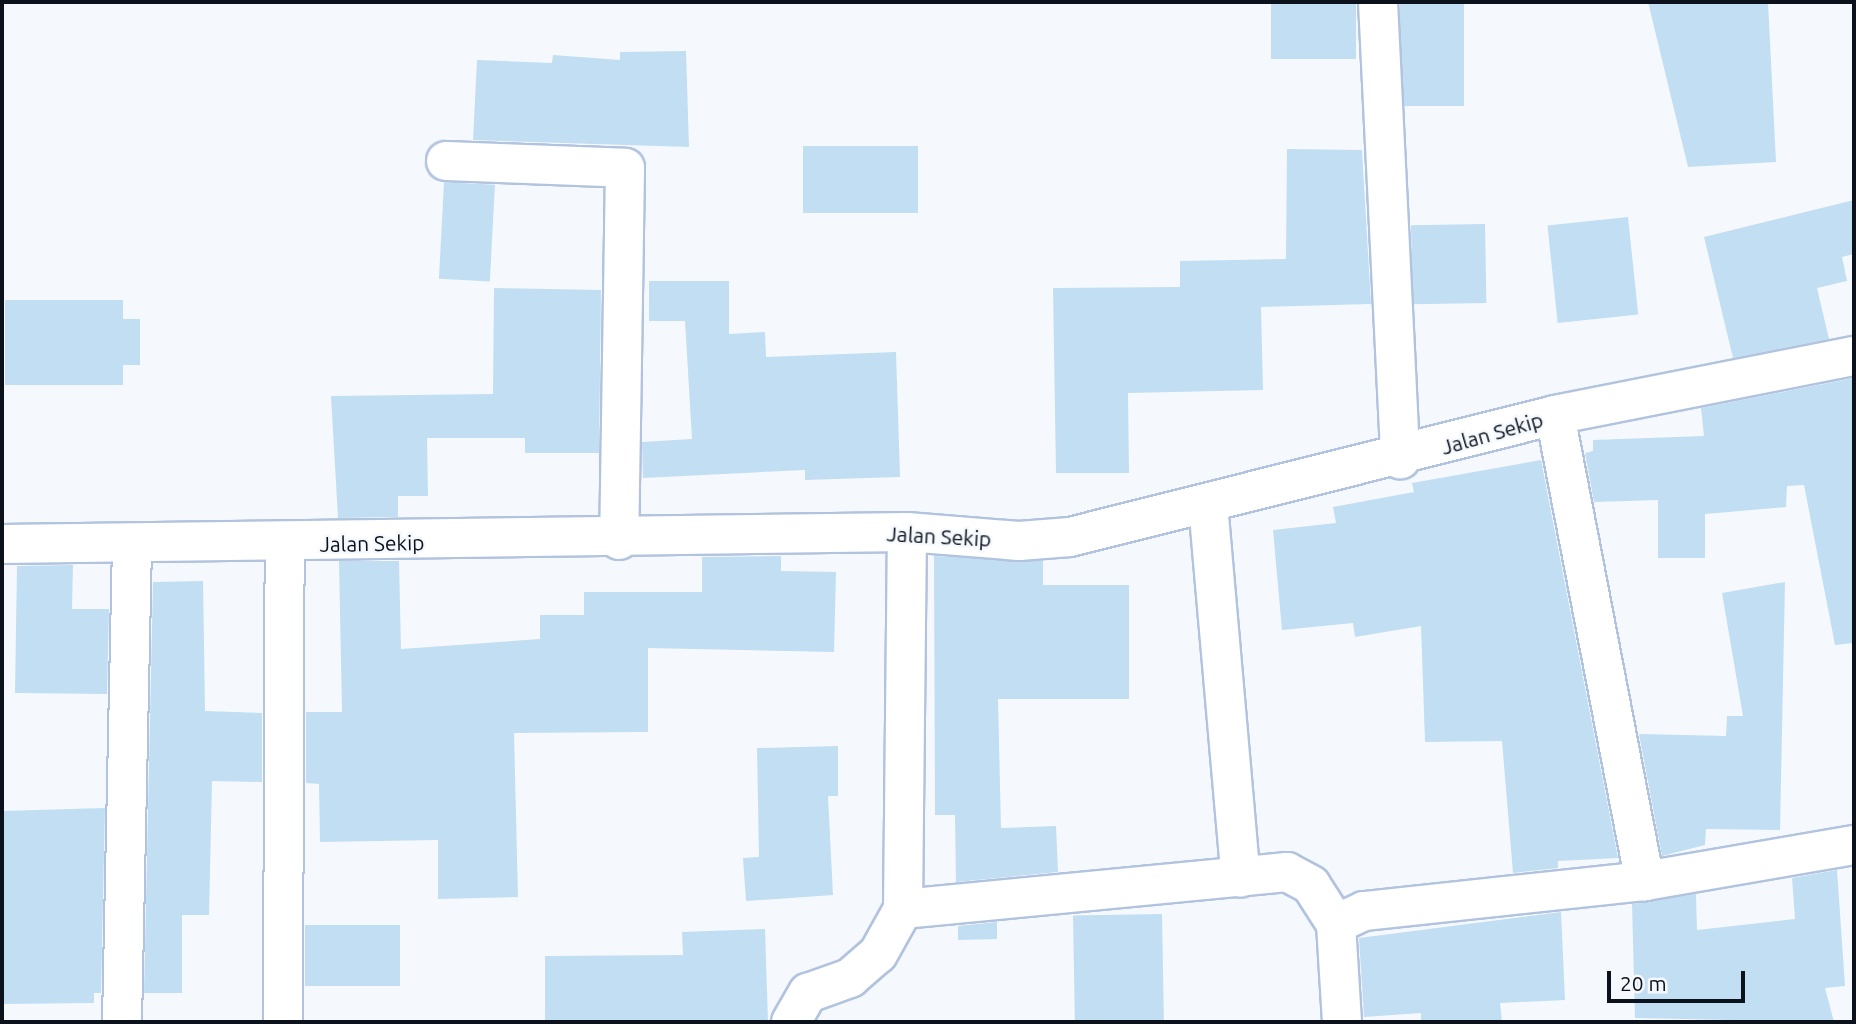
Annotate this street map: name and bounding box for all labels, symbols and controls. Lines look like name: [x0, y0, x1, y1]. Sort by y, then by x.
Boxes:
street label: Jalan Sekip: [1438, 406, 1546, 460]
street label: Jalan Sekip: [886, 521, 992, 551]
street label: Jalan Sekip: [319, 529, 425, 557]
scale bar: [1611, 958, 1749, 1002]
text: 20 m: [1620, 971, 1667, 995]

